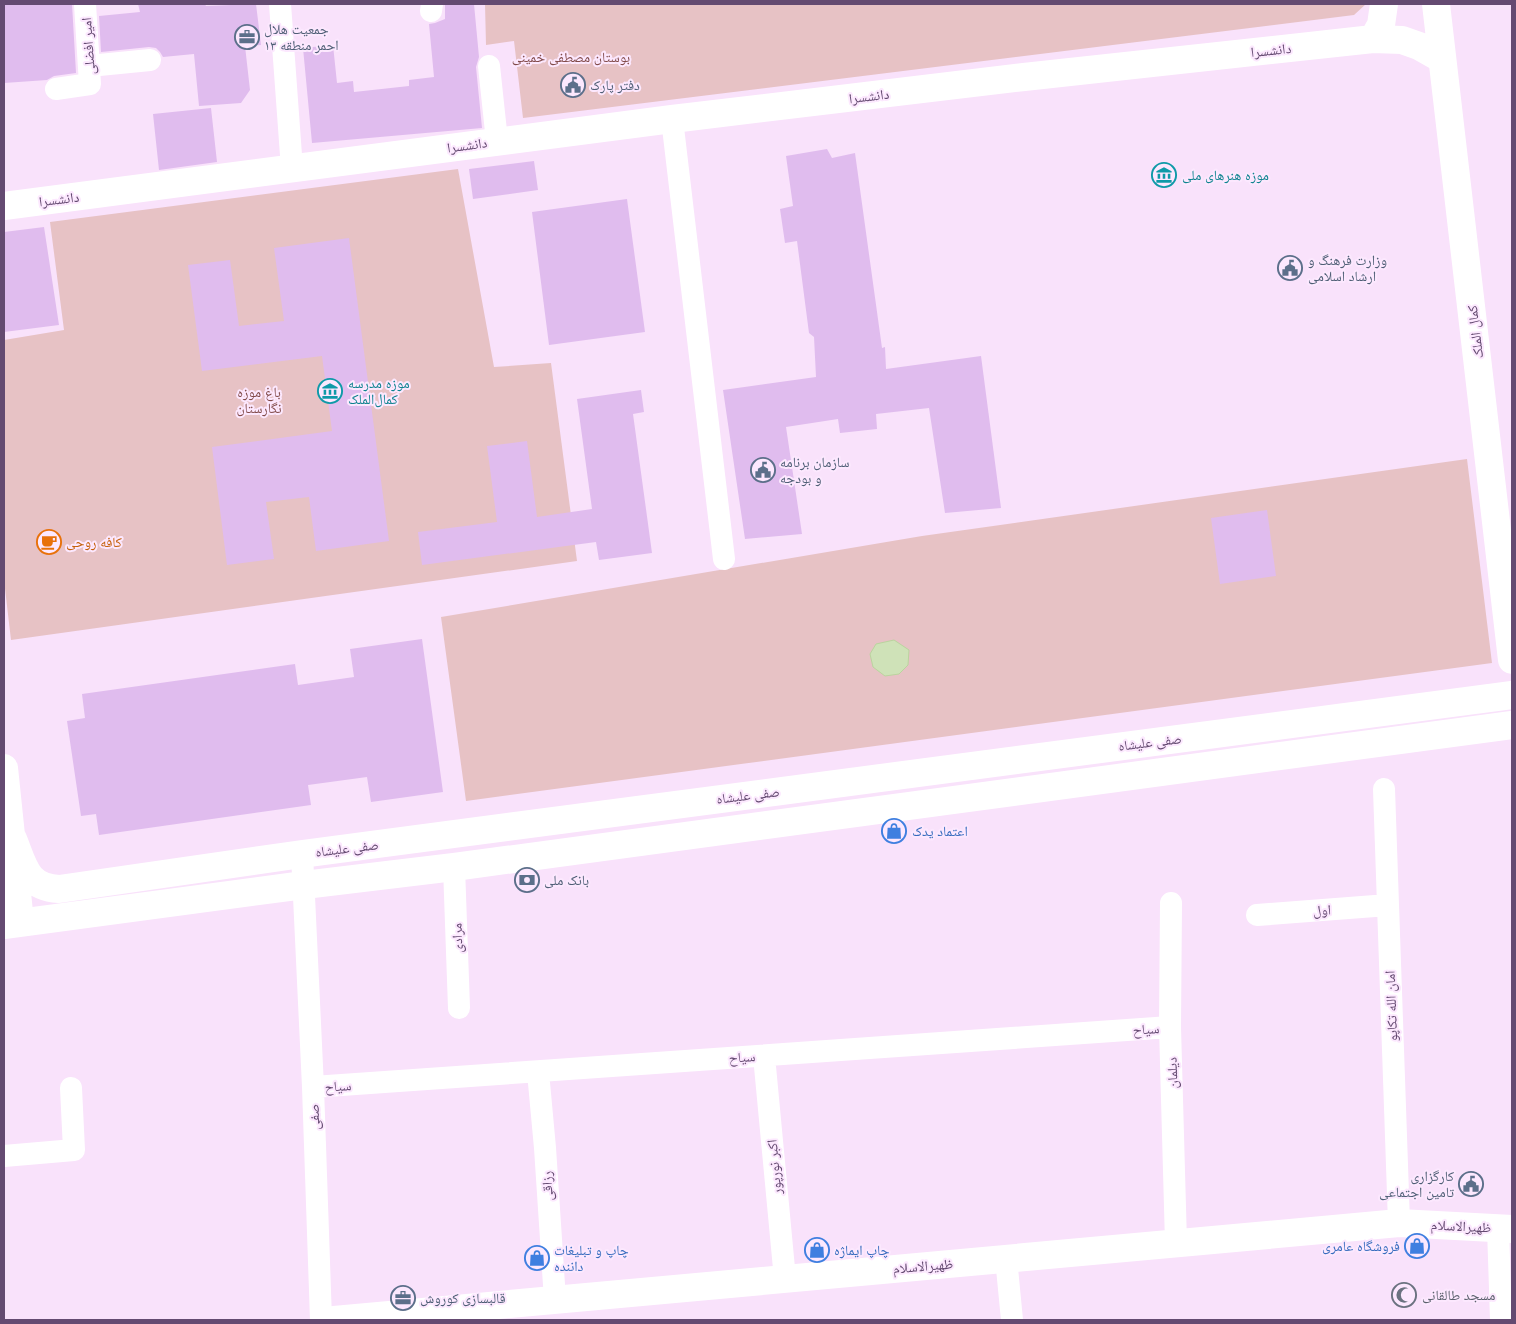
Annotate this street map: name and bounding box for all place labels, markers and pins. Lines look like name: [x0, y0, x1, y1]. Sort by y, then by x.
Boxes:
place label: جمعیت هلال احمر منطقه ۱۳: [264, 20, 339, 54]
office icon: جمعیت هلال احمر منطقه ۱۳: [234, 24, 260, 50]
public building icon: دفتر پارک: [560, 72, 586, 98]
place label: دفتر پارک: [590, 76, 640, 94]
museum icon: موزه هنرهای ملی: [1151, 162, 1177, 188]
place label: موزه هنرهای ملی: [1182, 166, 1269, 184]
place label: وزارت فرهنگ و ارشاد اسلامی: [1308, 251, 1387, 285]
public building icon: وزارت فرهنگ و ارشاد اسلامی: [1277, 255, 1303, 281]
place label: موزه مدرسه کمال‌الملک: [348, 374, 410, 408]
museum icon: موزه مدرسه کمال‌الملک: [317, 378, 343, 404]
place label: سازمان برنامه و بودجه: [780, 453, 850, 487]
public building icon: سازمان برنامه و بودجه: [750, 457, 776, 483]
cafe icon: کافه روحی: [36, 529, 62, 555]
place label: کافه روحی: [66, 533, 122, 551]
shop icon: اعتماد یدک: [881, 818, 907, 844]
place label: اعتماد یدک: [912, 822, 968, 840]
bank icon: بانک ملی: [514, 867, 540, 893]
place label: بانک ملی: [544, 871, 589, 889]
place label: کارگزاری تامین اجتماعی: [1379, 1167, 1454, 1201]
public building icon: کارگزاری تامین اجتماعی: [1458, 1171, 1484, 1197]
shop icon: فروشگاه عامری: [1404, 1233, 1430, 1259]
shop icon: چاپ ایماژه: [804, 1237, 830, 1263]
place label: فروشگاه عامری: [1322, 1237, 1400, 1255]
place label: چاپ و تبلیغات داننده: [554, 1241, 629, 1275]
place label: چاپ ایماژه: [834, 1241, 890, 1259]
shop icon: چاپ و تبلیغات داننده: [524, 1245, 550, 1271]
mosque icon: مسجد طالقانی: [1391, 1282, 1417, 1308]
office icon: قالبسازی کوروش: [390, 1285, 416, 1311]
place label: مسجد طالقانی: [1422, 1286, 1495, 1304]
place label: قالبسازی کوروش: [420, 1289, 506, 1307]

